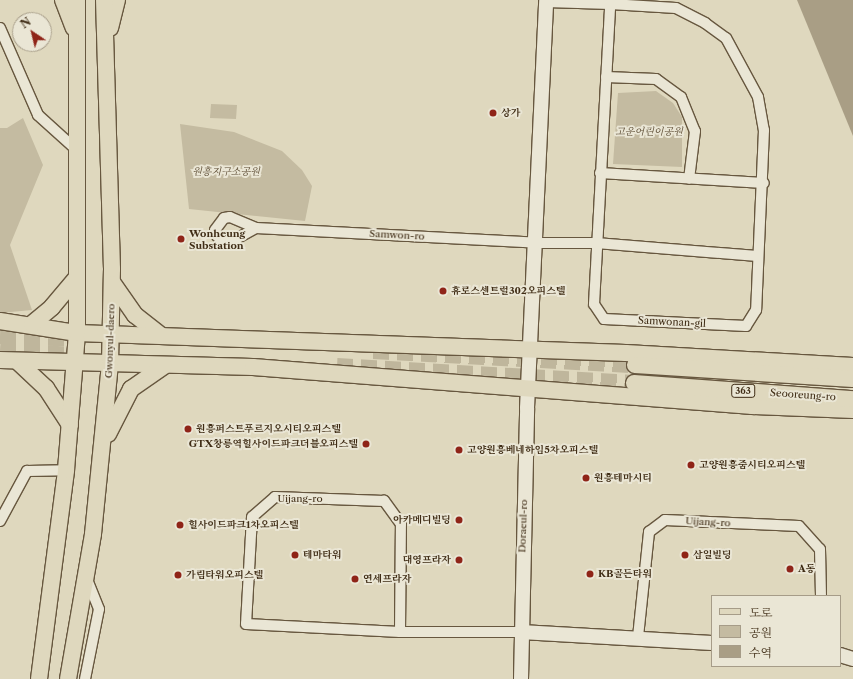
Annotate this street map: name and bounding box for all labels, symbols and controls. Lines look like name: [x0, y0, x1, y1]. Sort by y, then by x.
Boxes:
north arrow: [12, 12, 52, 52]
text: N: [18, 15, 34, 31]
place label: 상가: [501, 107, 520, 119]
marker: 상가: [488, 108, 498, 118]
park label: 고운어린이공원: [615, 126, 683, 138]
park label: 원흥지구소공원: [192, 166, 260, 178]
place label: Wonheung Substation: [189, 227, 245, 250]
street label: Samwon-ro: [369, 228, 425, 242]
marker: Wonheung Substation: [176, 234, 186, 244]
place label: 휴로스센트럴302오피스텔: [451, 285, 566, 297]
marker: 휴로스센트럴302오피스텔: [438, 286, 448, 296]
street label: Gwonyul-daero: [103, 304, 117, 378]
street label: Samwonan-gil: [638, 314, 706, 330]
road number: 363: [731, 384, 755, 398]
street label: Seooreung-ro: [770, 387, 836, 403]
place label: 원흥퍼스트푸르지오시티오피스텔: [196, 423, 341, 435]
marker: 원흥퍼스트푸르지오시티오피스텔: [183, 424, 193, 434]
place label: GTX창릉역힐사이드파크더블오피스텔: [189, 438, 358, 450]
marker: GTX창릉역힐사이드파크더블오피스텔: [361, 439, 371, 449]
place label: 고양원흥베네하임5차오피스텔: [467, 444, 598, 456]
marker: 고양원흥베네하임5차오피스텔: [454, 445, 464, 455]
place label: 고양원흥줌시티오피스텔: [699, 459, 805, 471]
marker: 고양원흥줌시티오피스텔: [686, 460, 696, 470]
place label: 원흥테마시티: [594, 472, 652, 484]
marker: 원흥테마시티: [581, 473, 591, 483]
street label: Uijang-ro: [277, 493, 323, 505]
street label: Doraeul-ro: [516, 499, 530, 553]
place label: 아카메디빌딩: [393, 514, 451, 526]
marker: 아카메디빌딩: [454, 515, 464, 525]
street label: Uijang-ro: [685, 515, 731, 529]
place label: 힐사이드파크1차오피스텔: [188, 519, 299, 531]
marker: 힐사이드파크1차오피스텔: [175, 520, 185, 530]
place label: 테마타워: [303, 549, 342, 561]
place label: 삼일빌딩: [693, 549, 732, 561]
marker: 테마타워: [290, 550, 300, 560]
marker: 삼일빌딩: [680, 550, 690, 560]
place label: 대영프라자: [403, 554, 451, 566]
marker: 대영프라자: [454, 555, 464, 565]
place label: A동: [798, 563, 815, 575]
marker: A동: [785, 564, 795, 574]
place label: KB골든타워: [598, 568, 652, 580]
place label: 가림타워오피스텔: [186, 569, 263, 581]
marker: KB골든타워: [585, 569, 595, 579]
marker: 가림타워오피스텔: [173, 570, 183, 580]
place label: 연세프라자: [363, 573, 411, 585]
marker: 연세프라자: [350, 574, 360, 584]
legend: [711, 595, 841, 667]
text: 도로: [749, 605, 772, 620]
text: 공원: [749, 625, 772, 640]
text: 수역: [749, 645, 772, 660]

